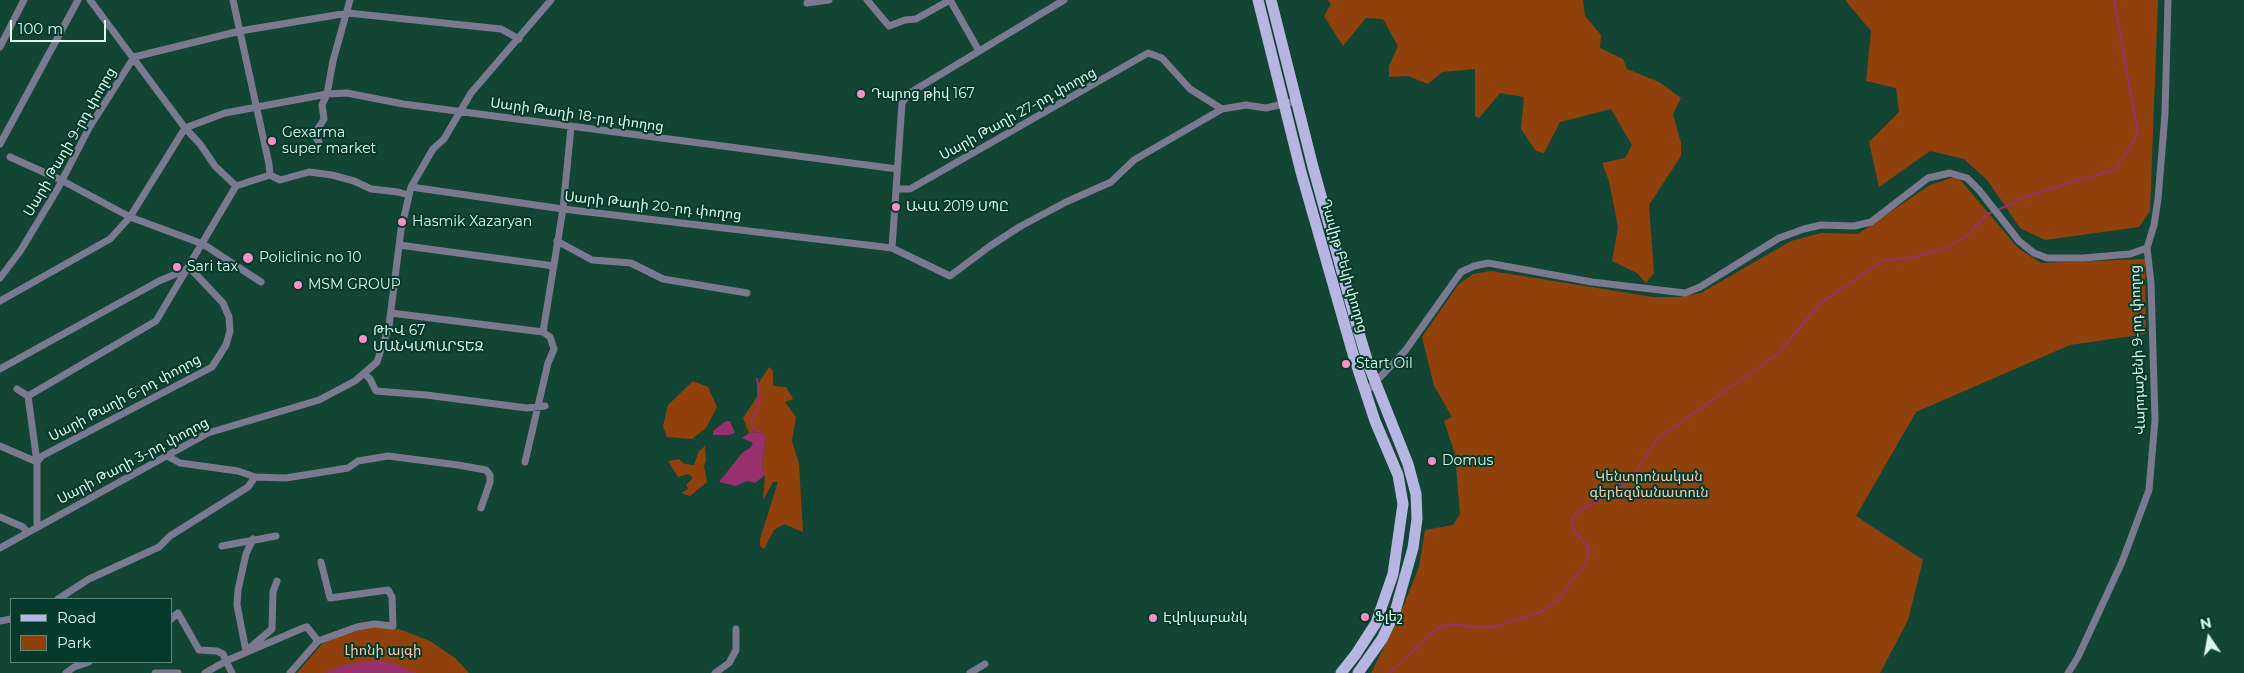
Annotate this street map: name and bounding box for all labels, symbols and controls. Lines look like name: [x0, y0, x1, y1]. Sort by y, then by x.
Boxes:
scale bar: [12, 10, 109, 42]
text: 100 m: [18, 19, 63, 38]
street label: Սարի Թաղի 9-րդ փողոց: [20, 64, 120, 220]
street label: Սարի Թաղի 27-րդ փողոց: [937, 64, 1099, 164]
place label: Դպրոց թիվ 167: [871, 86, 975, 102]
marker: Դպրոց թիվ 167: [855, 88, 867, 100]
street label: Սարի Թաղի 18-րդ փողոց: [489, 95, 665, 135]
place label: Gexarma super market: [282, 125, 376, 158]
marker: Gexarma super market: [266, 135, 278, 147]
street label: Սարի Թաղի 20-րդ փողոց: [563, 188, 743, 224]
street label: Դավիթ Բեկի փողոց: [1317, 197, 1371, 335]
place label: ԱՎԱ 2019 ՍՊԸ: [906, 199, 1009, 215]
marker: ԱՎԱ 2019 ՍՊԸ: [890, 201, 902, 213]
place label: Hasmik Xazaryan: [412, 214, 532, 230]
marker: Hasmik Xazaryan: [396, 216, 408, 228]
place label: Policlinic no 10: [259, 250, 361, 266]
marker: Policlinic no 10: [241, 251, 255, 265]
place label: Sari tax: [187, 259, 238, 275]
marker: Sari tax: [171, 261, 183, 273]
street label: Վարդաշենի 9-րդ փողոց: [2127, 265, 2149, 435]
place label: MSM GROUP: [308, 277, 401, 293]
marker: MSM GROUP: [292, 279, 304, 291]
place label: ԹԻՎ 67 ՄԱՆԿԱՊԱՐՏԵԶ: [373, 323, 484, 356]
marker: ԹԻՎ 67 ՄԱՆԿԱՊԱՐՏԵԶ: [357, 333, 369, 345]
street label: Սարի Թաղի 6-րդ փողոց: [46, 351, 204, 445]
place label: Start Oil: [1356, 356, 1413, 372]
marker: Start Oil: [1340, 358, 1352, 370]
street label: Սարի Թաղի 3-րդ փողոց: [55, 414, 211, 508]
place label: Domus: [1442, 453, 1493, 469]
marker: Domus: [1426, 455, 1438, 467]
park label: Կենտրոնական գերեզմանատուն: [1589, 469, 1709, 502]
legend: [10, 598, 172, 663]
text: Road: [57, 608, 96, 627]
place label: Ֆլեշ: [1375, 609, 1403, 625]
place label: Էվոկաբանկ: [1163, 610, 1247, 626]
marker: Ֆլեշ: [1359, 611, 1371, 623]
marker: Էվոկաբանկ: [1147, 612, 1159, 624]
north arrow: [2184, 613, 2234, 663]
text: N: [2198, 613, 2213, 633]
text: Park: [57, 633, 91, 652]
park label: Լիոնի այգի: [345, 643, 421, 659]

